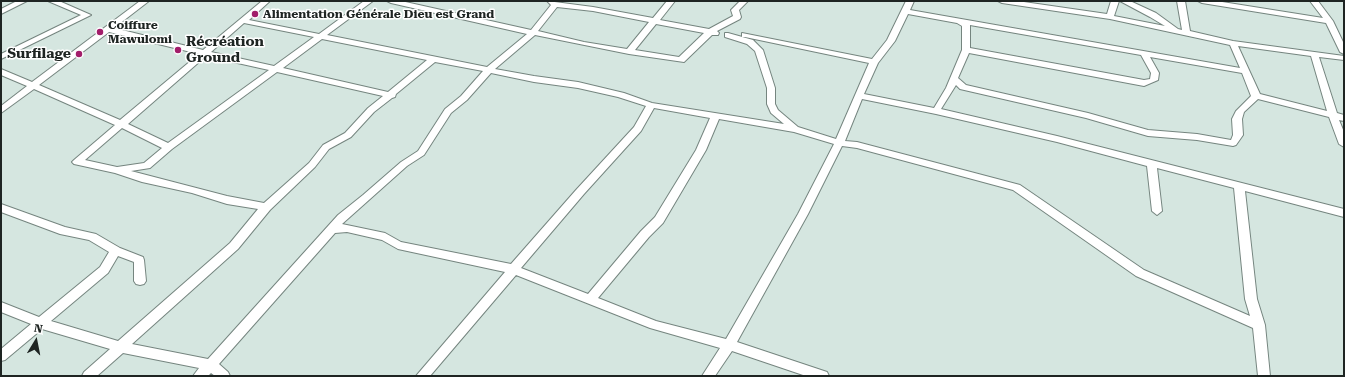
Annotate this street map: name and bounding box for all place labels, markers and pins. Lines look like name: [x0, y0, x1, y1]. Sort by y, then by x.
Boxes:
place label: Alimentation Générale Dieu est Grand: [263, 7, 494, 21]
marker: Alimentation Générale Dieu est Grand: [250, 9, 260, 19]
place label: Coiffure Mawulomi: [108, 18, 172, 46]
marker: Coiffure Mawulomi: [95, 27, 105, 37]
place label: Récréation Ground: [186, 34, 264, 66]
marker: Récréation Ground: [173, 45, 183, 55]
place label: Surfilage: [7, 46, 71, 62]
marker: Surfilage: [74, 49, 84, 59]

